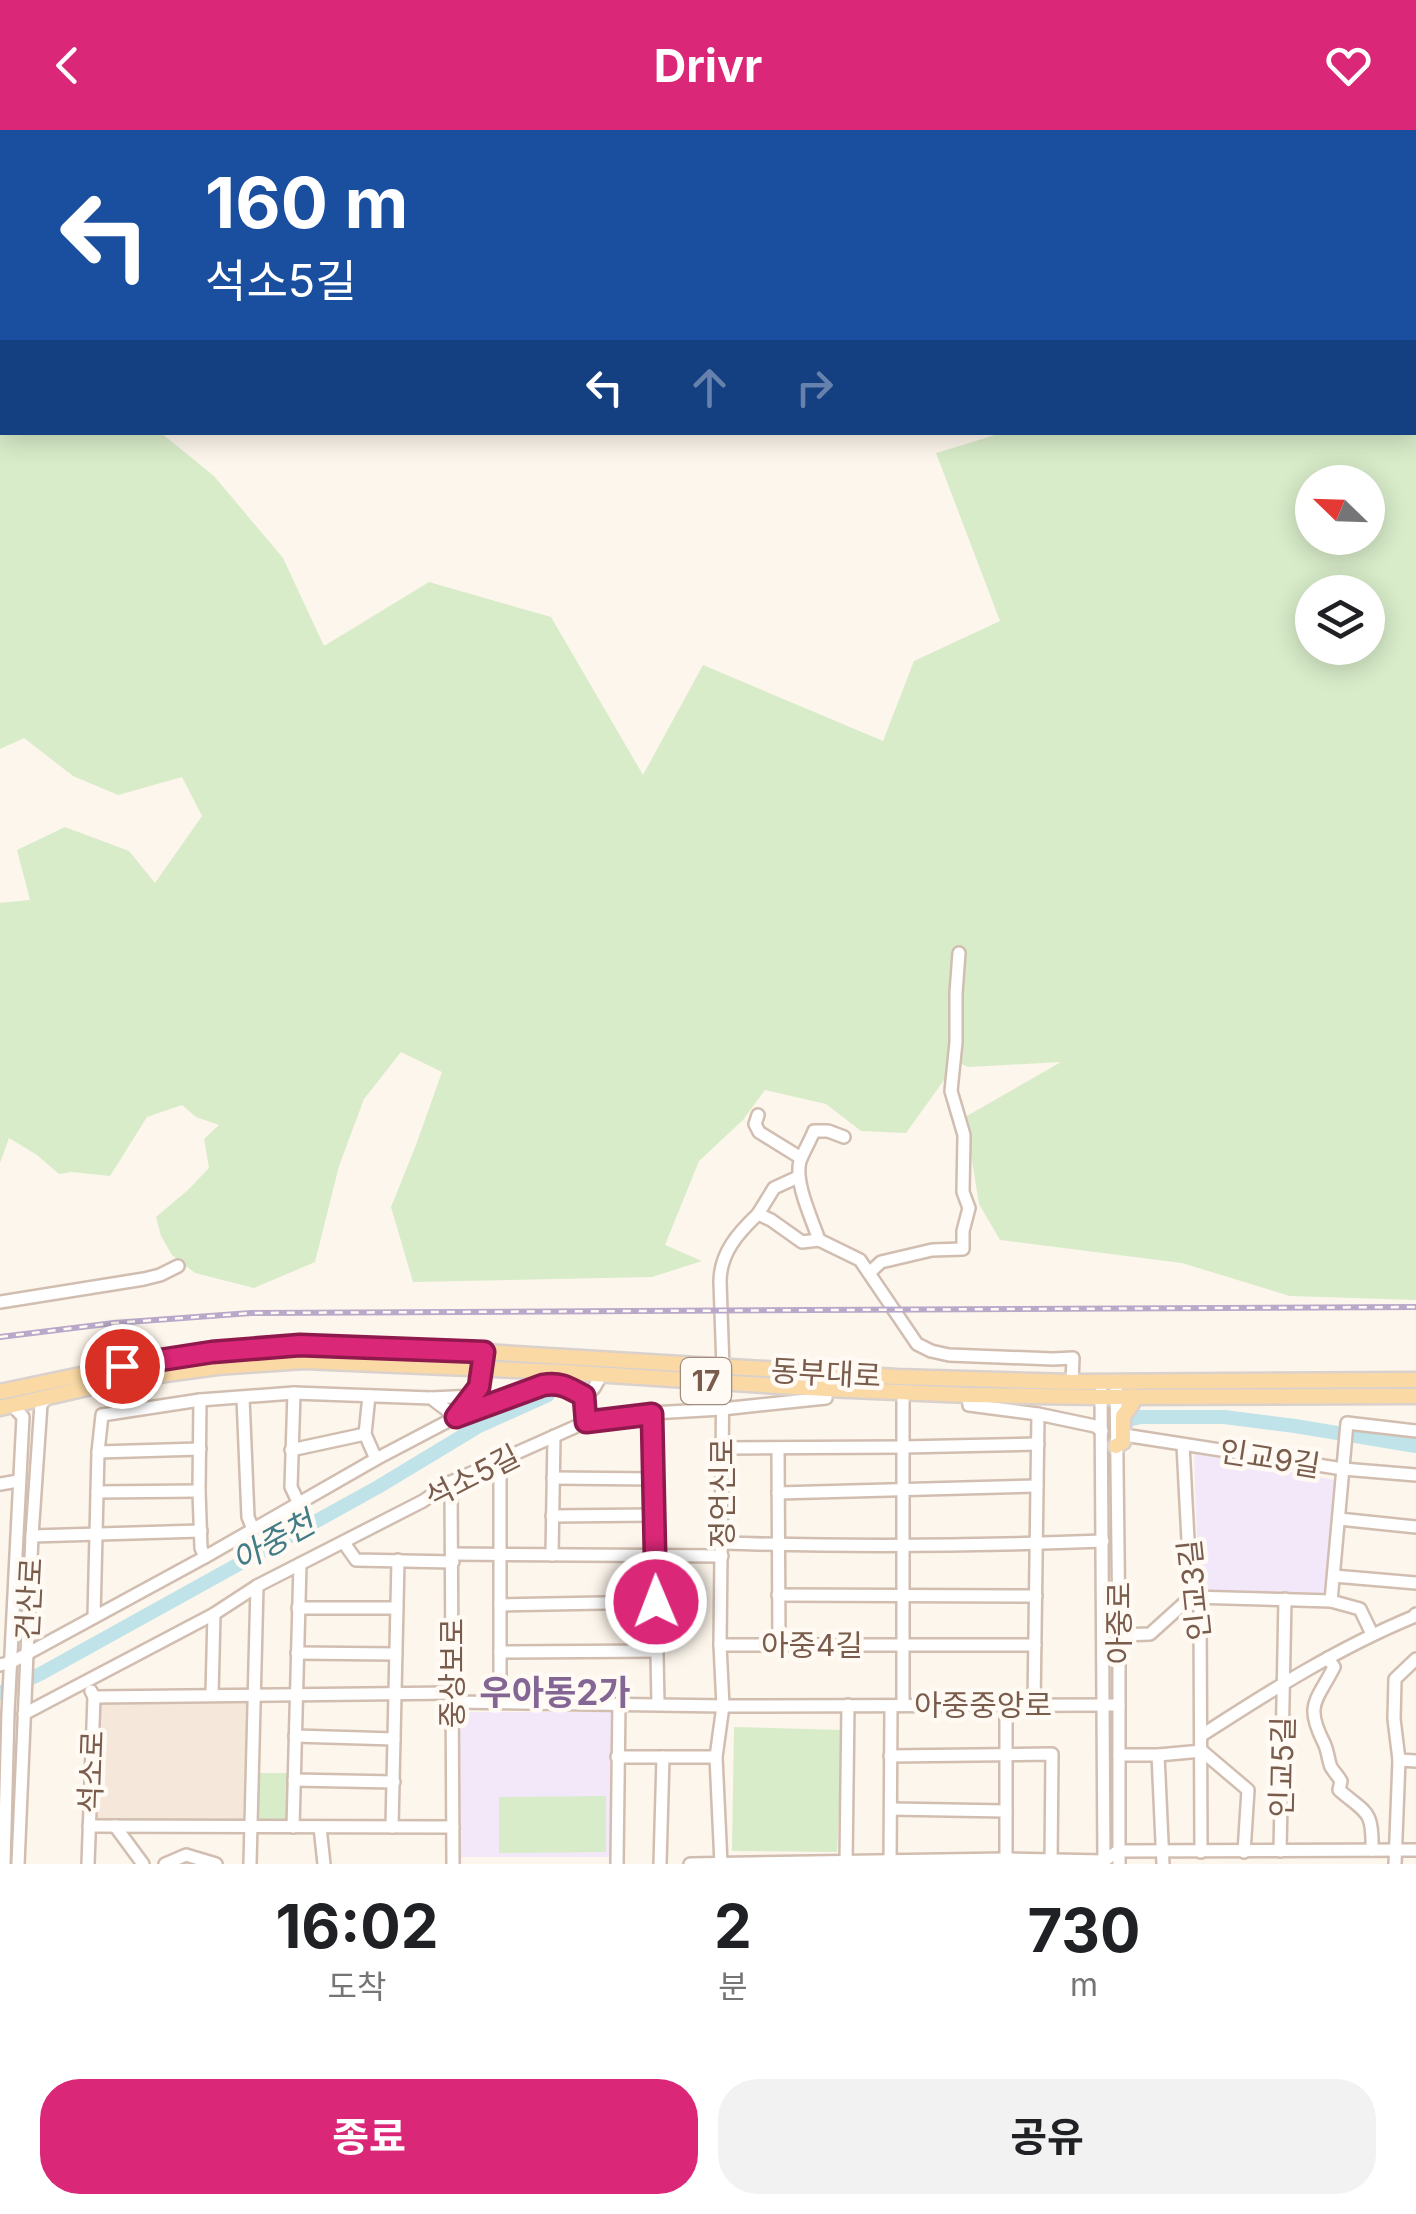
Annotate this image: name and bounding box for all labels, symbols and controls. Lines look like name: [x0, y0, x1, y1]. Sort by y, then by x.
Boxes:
icon: back: [40, 38, 95, 93]
text: Drivr: [654, 38, 762, 93]
icon: heart: [1321, 38, 1376, 93]
text: 160 m: [205, 160, 408, 245]
icon: left: [40, 170, 170, 300]
text: 석소5길: [205, 253, 357, 308]
icon: left: [577, 360, 632, 415]
icon: ahead: [682, 360, 737, 415]
icon: right: [787, 360, 842, 415]
north arrow: [1295, 465, 1385, 555]
map controls: [1295, 465, 1385, 665]
button: layers: [1295, 575, 1385, 665]
pin: [80, 1324, 165, 1409]
icon: arrive: [95, 1339, 150, 1394]
street label: 동부대로: [770, 1352, 882, 1394]
road number: 17: [681, 1358, 731, 1404]
street label: 인교9길: [1217, 1432, 1323, 1484]
street label: 석소5길: [419, 1437, 525, 1515]
street label: 정언신로: [704, 1438, 740, 1548]
water label: 아중천: [225, 1501, 324, 1579]
street label: 인교3길: [1171, 1538, 1217, 1642]
position arrow: [604, 1550, 708, 1654]
street label: 건산로: [9, 1557, 49, 1641]
street label: 아중로: [1101, 1582, 1137, 1664]
street label: 중상보로: [434, 1618, 470, 1728]
street label: 아중4길: [761, 1627, 863, 1663]
district label: 우아동2가: [480, 1671, 630, 1713]
street label: 아중중앙로: [914, 1687, 1052, 1723]
street label: 인교5길: [1263, 1716, 1301, 1818]
street label: 석소로: [72, 1730, 110, 1814]
text: 16:02: [275, 1890, 439, 1962]
text: 2: [714, 1890, 752, 1962]
text: 730: [1027, 1894, 1140, 1966]
text: m: [1070, 1965, 1098, 2004]
text: 도착: [328, 1967, 386, 2006]
text: 분: [718, 1967, 748, 2006]
button: 종료: [40, 2079, 698, 2194]
button: 공유: [718, 2079, 1376, 2194]

